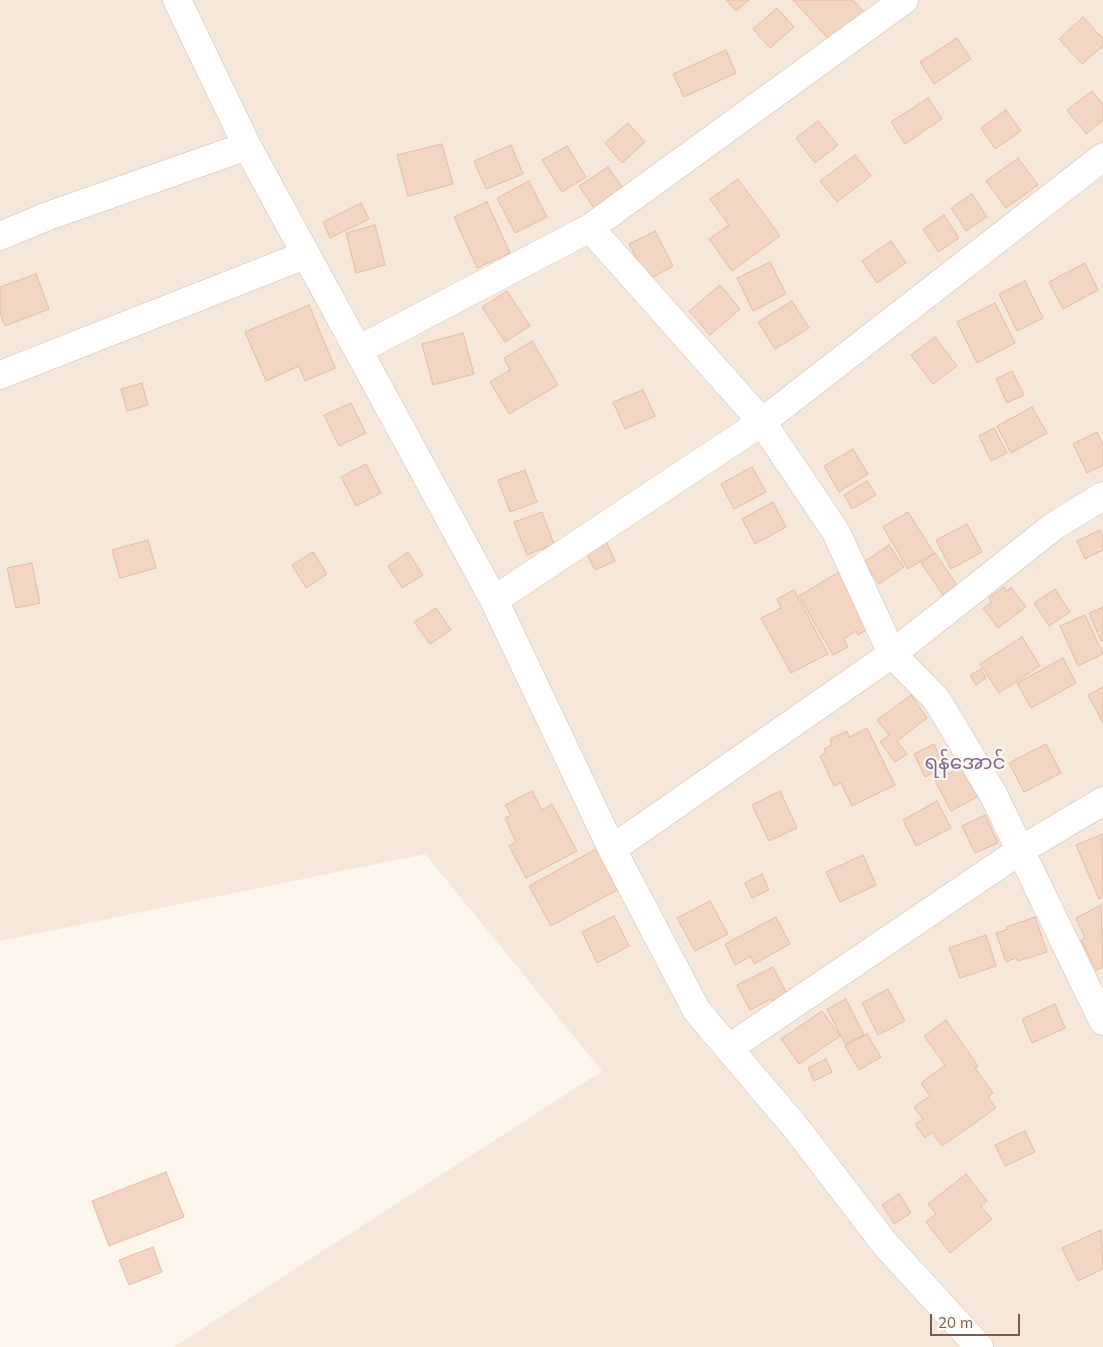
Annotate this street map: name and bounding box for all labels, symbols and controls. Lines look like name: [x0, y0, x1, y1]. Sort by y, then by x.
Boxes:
district label: ရန်အောင်: [925, 751, 1005, 775]
scale bar: [933, 1304, 1023, 1336]
text: 20 m: [938, 1313, 973, 1332]

